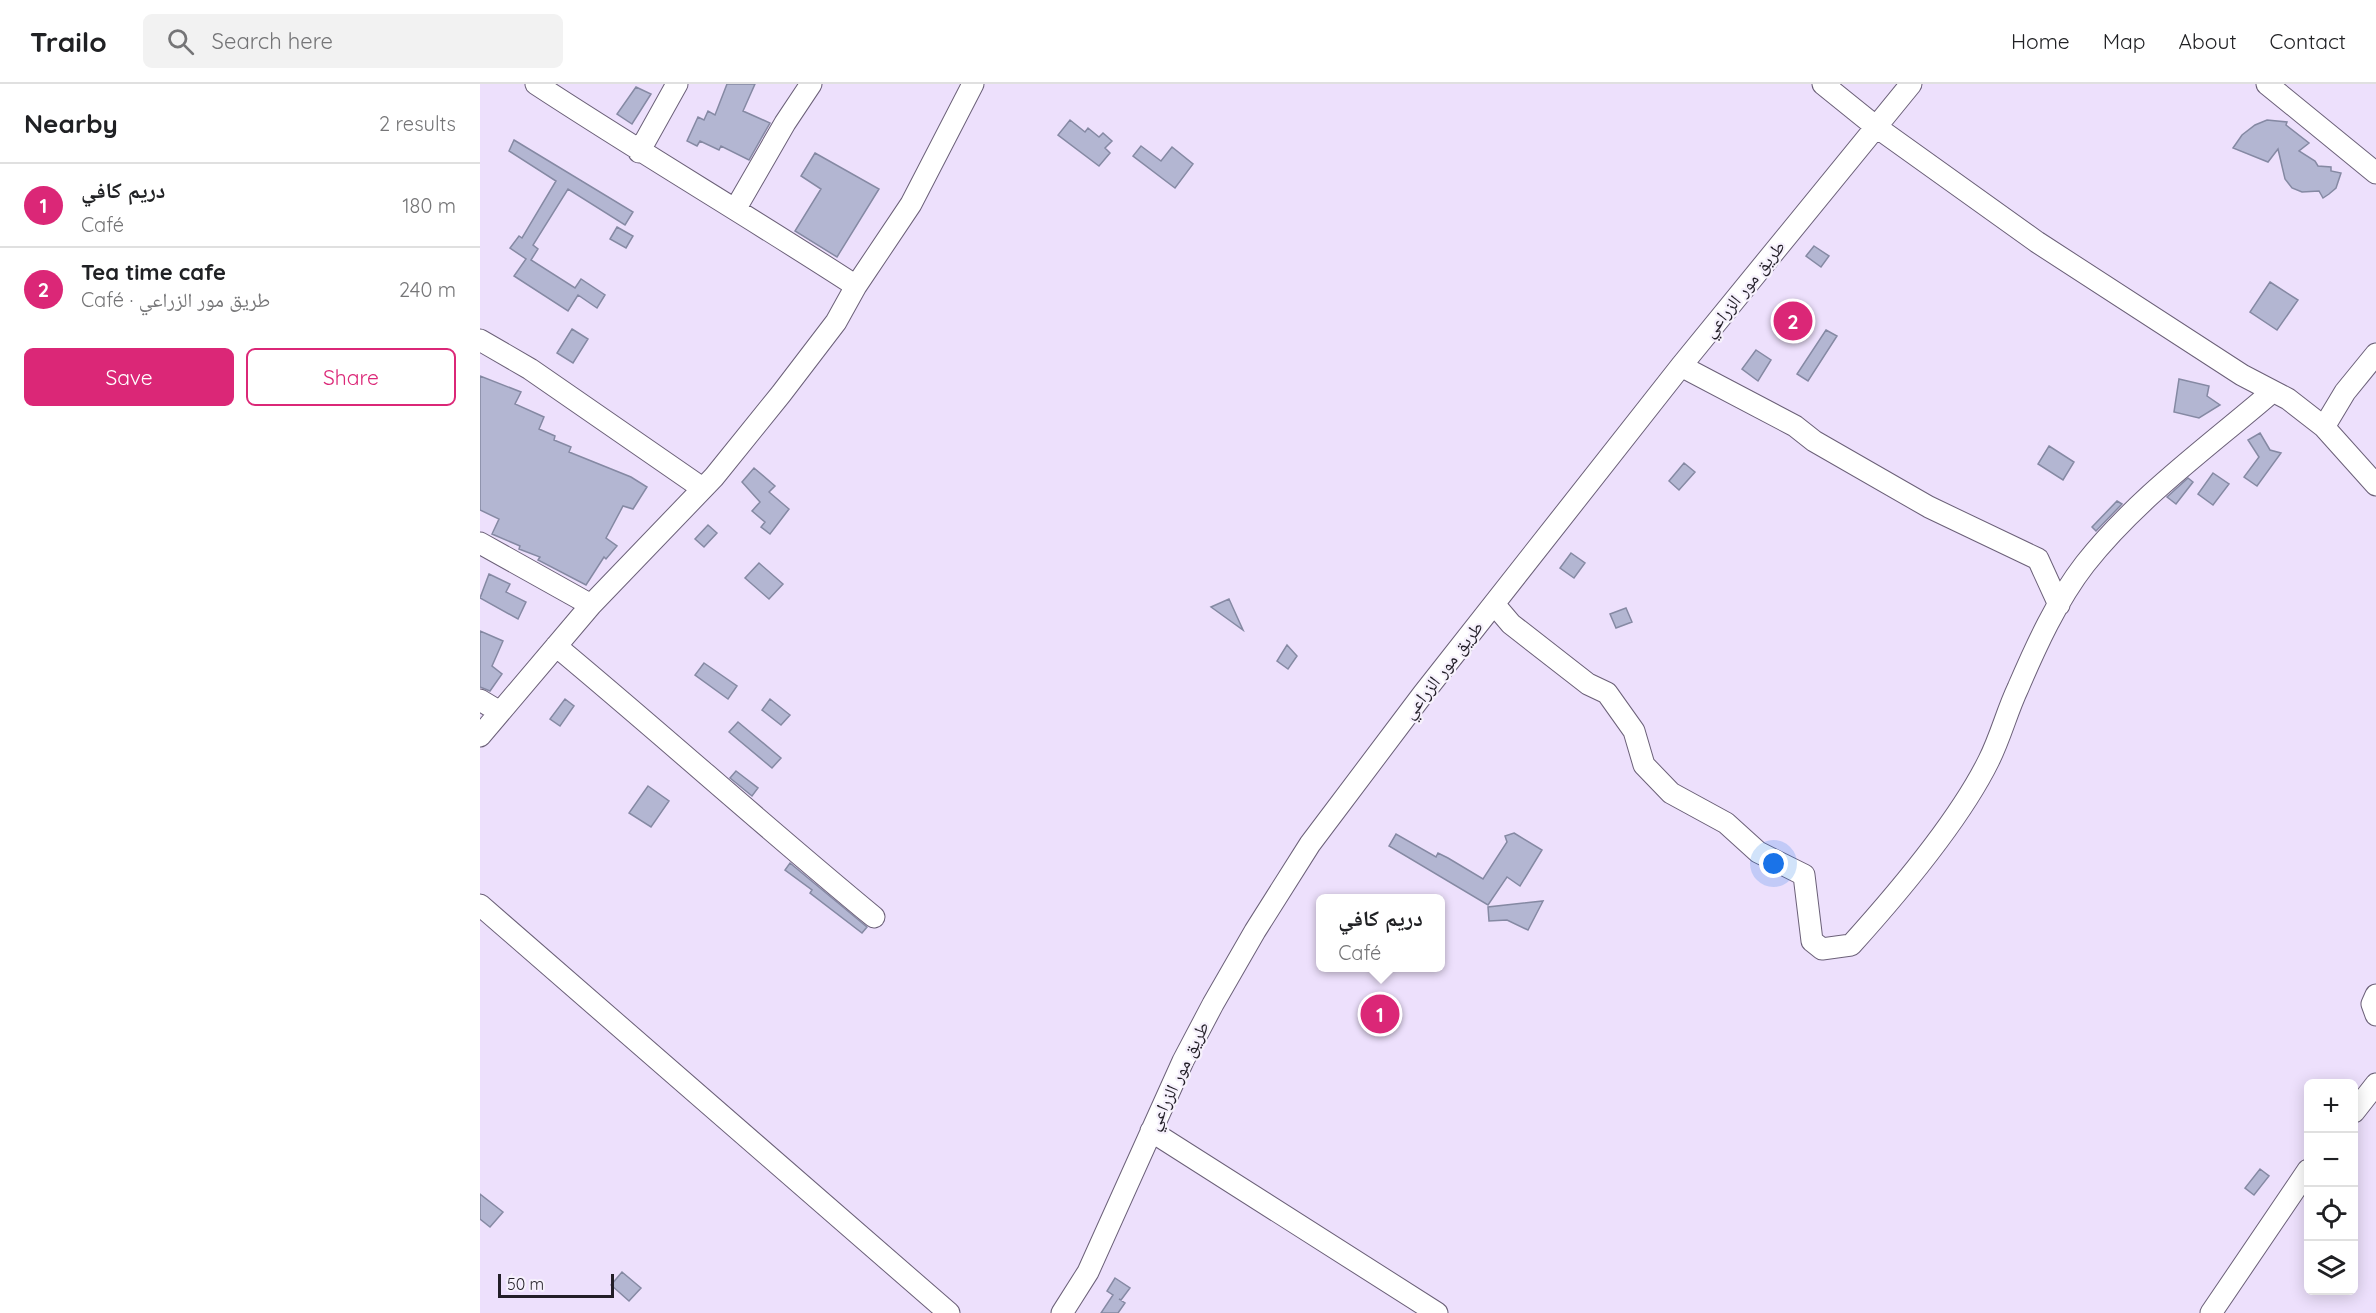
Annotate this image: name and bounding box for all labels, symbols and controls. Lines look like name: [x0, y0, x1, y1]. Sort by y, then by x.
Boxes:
search box: [143, 14, 563, 68]
text: Trailo: [30, 24, 107, 59]
icon: search: [164, 25, 197, 58]
text: Search here: [212, 27, 333, 55]
text: Home: [2011, 28, 2070, 54]
text: Map: [2103, 28, 2146, 54]
text: About: [2179, 28, 2237, 54]
text: Contact: [2270, 28, 2346, 54]
text: Nearby: [24, 107, 118, 140]
text: 2 results: [379, 111, 456, 136]
text: دريم كافي: [81, 176, 165, 204]
text: 1: [40, 193, 47, 218]
text: 180 m: [402, 193, 456, 218]
text: Café: [81, 212, 124, 237]
street label: طريق مور الزراعي: [1697, 235, 1793, 344]
text: Tea time cafe: [81, 258, 226, 286]
text: 2: [38, 277, 49, 302]
text: 240 m: [399, 277, 456, 302]
text: Café · طريق مور الزراعي: [81, 287, 270, 312]
pin: 2: [1774, 298, 1812, 344]
button: Save: [24, 348, 234, 406]
button: Share: [246, 348, 456, 406]
street label: طريق مور الزراعي: [1397, 616, 1491, 726]
your location: [1759, 849, 1788, 878]
popup: [1316, 894, 1445, 972]
text: دريم كافي: [1338, 904, 1423, 932]
text: Café: [1338, 940, 1381, 965]
pin: 1: [1360, 992, 1400, 1036]
street label: طريق مور الزراعي: [1141, 1018, 1217, 1136]
map controls: [2304, 1079, 2358, 1295]
button: +: [2304, 1079, 2358, 1133]
button: −: [2304, 1133, 2358, 1187]
button: locate: [2304, 1187, 2358, 1241]
button: layers: [2304, 1241, 2358, 1295]
scale bar: [498, 1271, 614, 1298]
text: 50 m: [507, 1274, 544, 1294]

